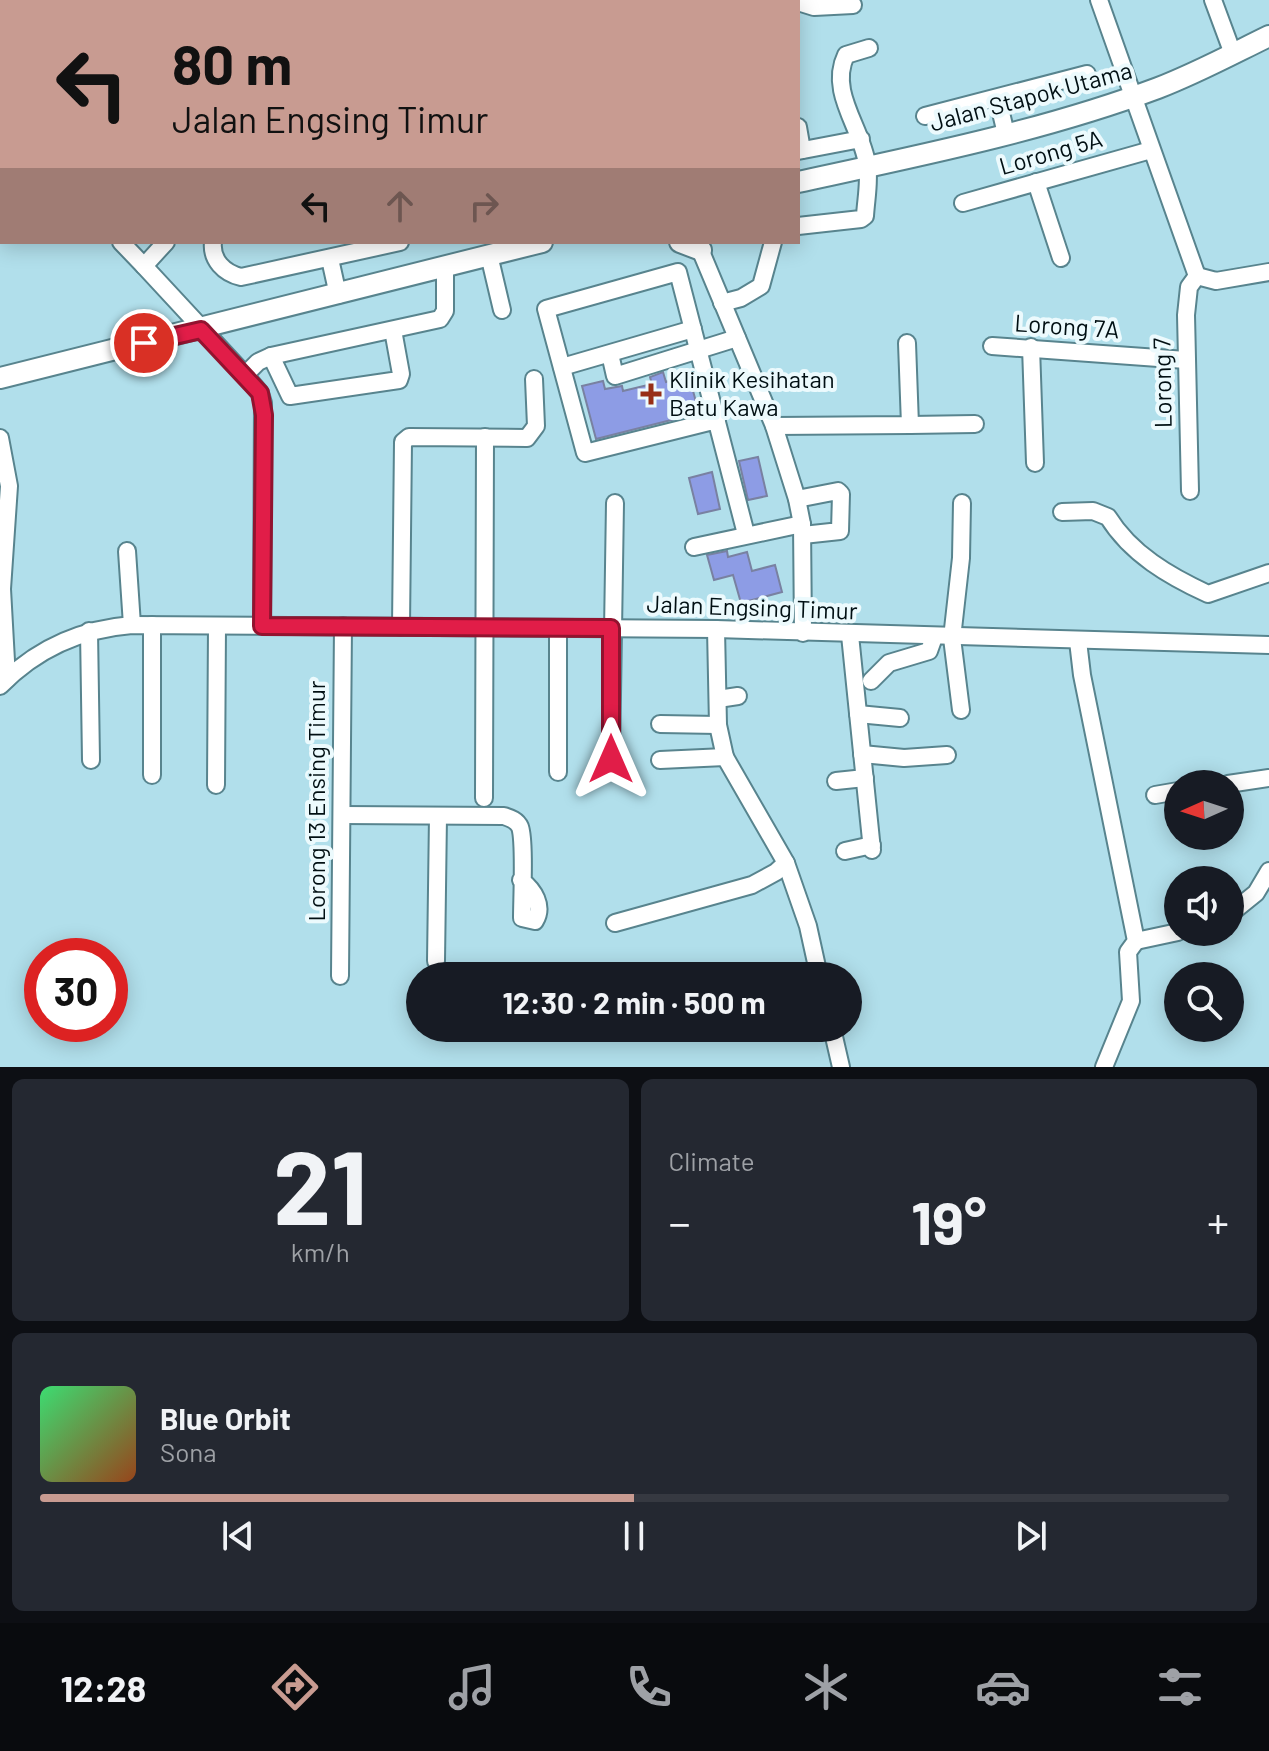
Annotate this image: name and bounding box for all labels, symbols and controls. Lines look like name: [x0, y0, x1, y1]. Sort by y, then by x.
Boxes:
text: 80 m: [172, 29, 292, 96]
icon: left: [40, 32, 144, 136]
street label: Jalan Stapok Utama: [926, 55, 1135, 137]
text: Jalan Engsing Timur: [172, 97, 488, 140]
street label: Lorong 5A: [996, 123, 1105, 180]
icon: left: [294, 184, 338, 228]
icon: ahead: [378, 184, 422, 228]
icon: right: [462, 184, 506, 228]
street label: Lorong 7A: [1014, 307, 1120, 344]
pin: [110, 309, 178, 377]
icon: arrive: [122, 321, 166, 365]
street label: Lorong 7: [1146, 338, 1177, 428]
place label: Klinik Kesihatan Batu Kawa: [669, 364, 835, 421]
marker: Klinik Kesihatan Batu Kawa: [640, 383, 662, 405]
street label: Jalan Engsing Timur: [646, 588, 858, 625]
street label: Lorong 13 Ensing Timur: [301, 680, 330, 922]
position arrow: [569, 717, 653, 801]
north arrow: [1164, 770, 1244, 850]
map controls: [1164, 770, 1244, 1042]
button: sound: [1164, 866, 1244, 946]
speed limit sign: 30: [24, 938, 128, 1042]
button: search: [1164, 962, 1244, 1042]
text: 12:30 · 2 min · 500 m: [502, 984, 766, 1020]
text: 21: [273, 1121, 367, 1246]
text: Climate: [669, 1145, 755, 1176]
text: 19°: [911, 1185, 987, 1257]
text: −: [669, 1195, 691, 1248]
text: +: [1207, 1195, 1229, 1248]
text: km/h: [291, 1236, 350, 1267]
text: Blue Orbit: [160, 1400, 291, 1436]
text: Sona: [160, 1436, 217, 1467]
icon: previous: [216, 1514, 260, 1558]
icon: pause: [612, 1514, 656, 1558]
icon: next: [1009, 1514, 1053, 1558]
icon: directions: [267, 1659, 323, 1715]
icon: music: [444, 1659, 500, 1715]
icon: phone: [621, 1659, 677, 1715]
icon: climate: [798, 1659, 854, 1715]
icon: car: [975, 1659, 1031, 1715]
icon: filters: [1152, 1659, 1208, 1715]
text: 12:28: [61, 1666, 146, 1709]

